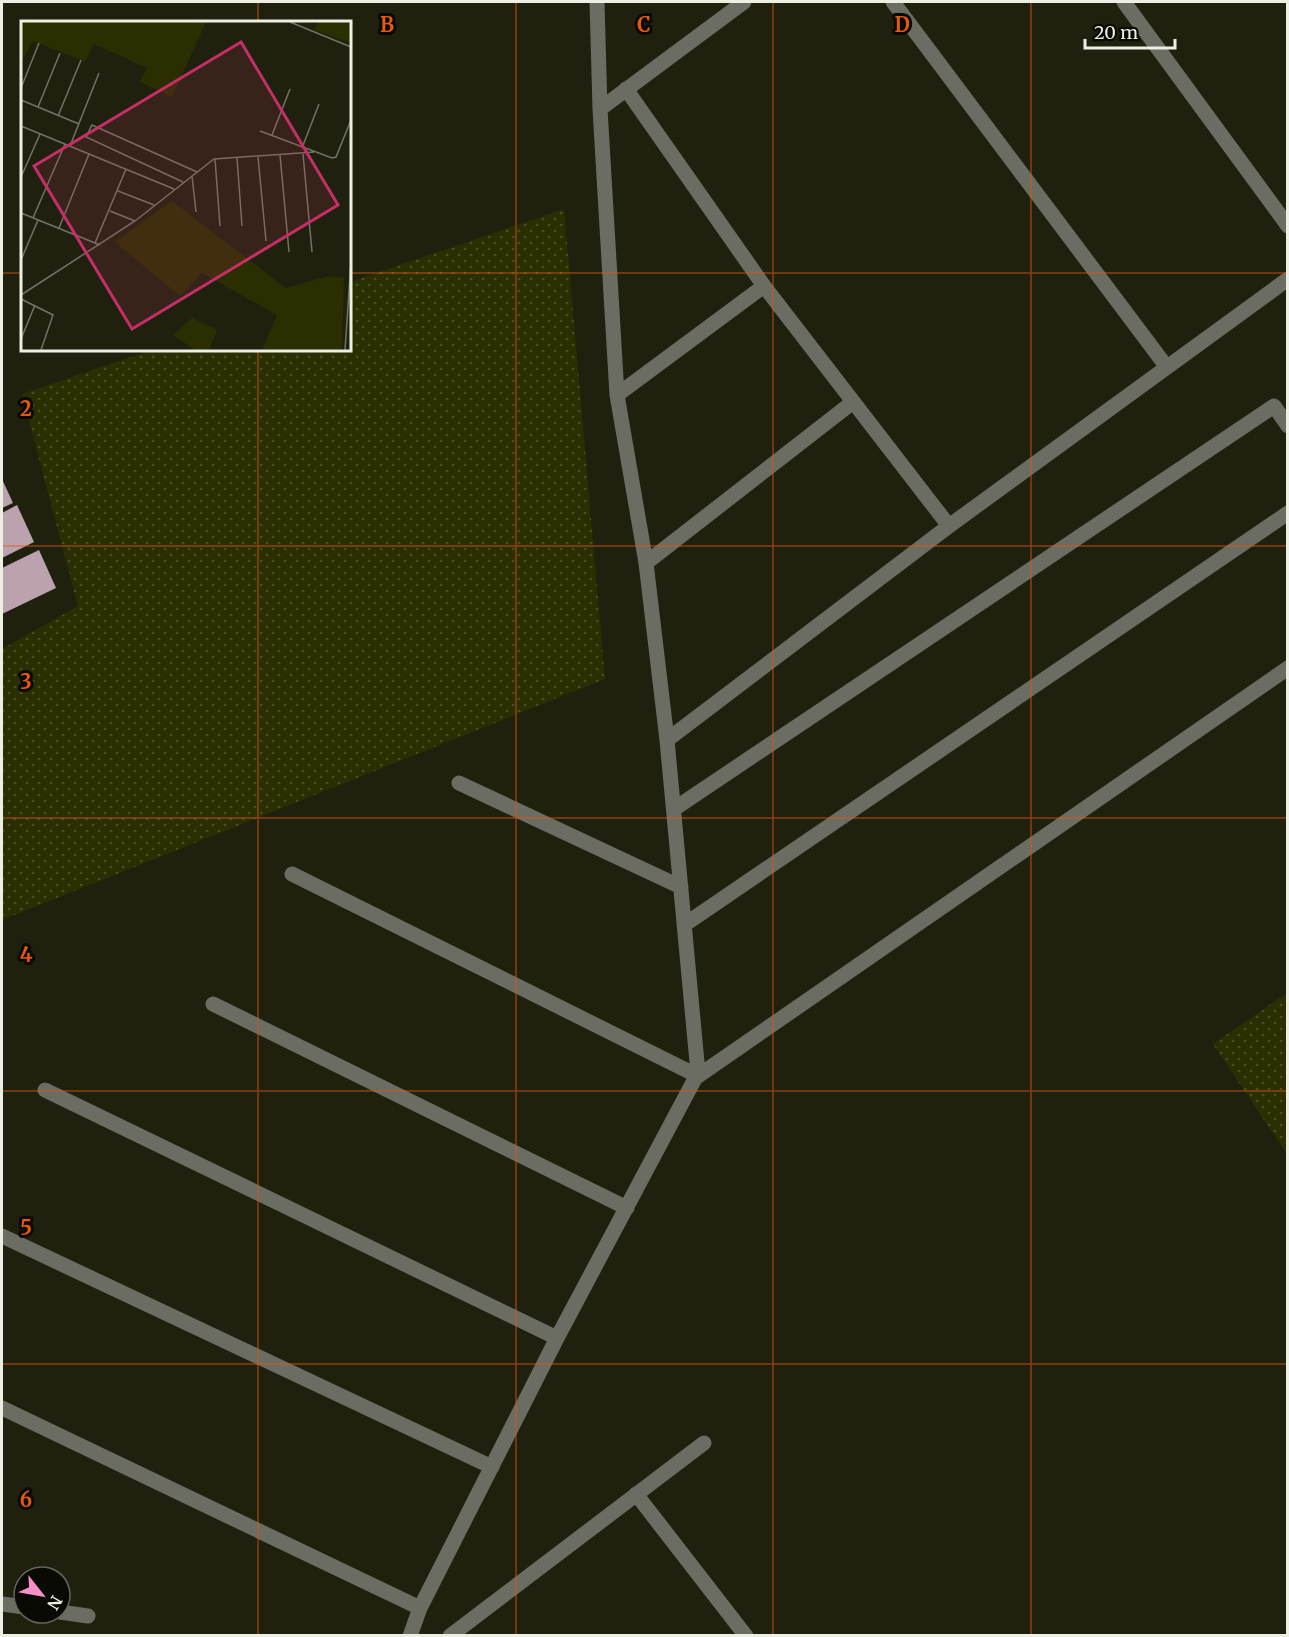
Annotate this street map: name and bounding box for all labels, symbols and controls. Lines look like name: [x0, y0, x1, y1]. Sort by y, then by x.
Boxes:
text: B: [380, 12, 394, 37]
text: C: [637, 12, 651, 37]
text: D: [894, 12, 910, 37]
scale bar: [1085, 12, 1175, 50]
inset map: [21, 21, 351, 351]
text: 20 m: [1094, 21, 1138, 44]
text: 2: [20, 396, 32, 421]
text: 3: [20, 669, 32, 694]
text: 4: [20, 942, 33, 967]
text: 5: [20, 1215, 32, 1240]
text: 6: [20, 1487, 32, 1512]
north arrow: [12, 1565, 72, 1625]
text: N: [43, 1592, 67, 1614]

